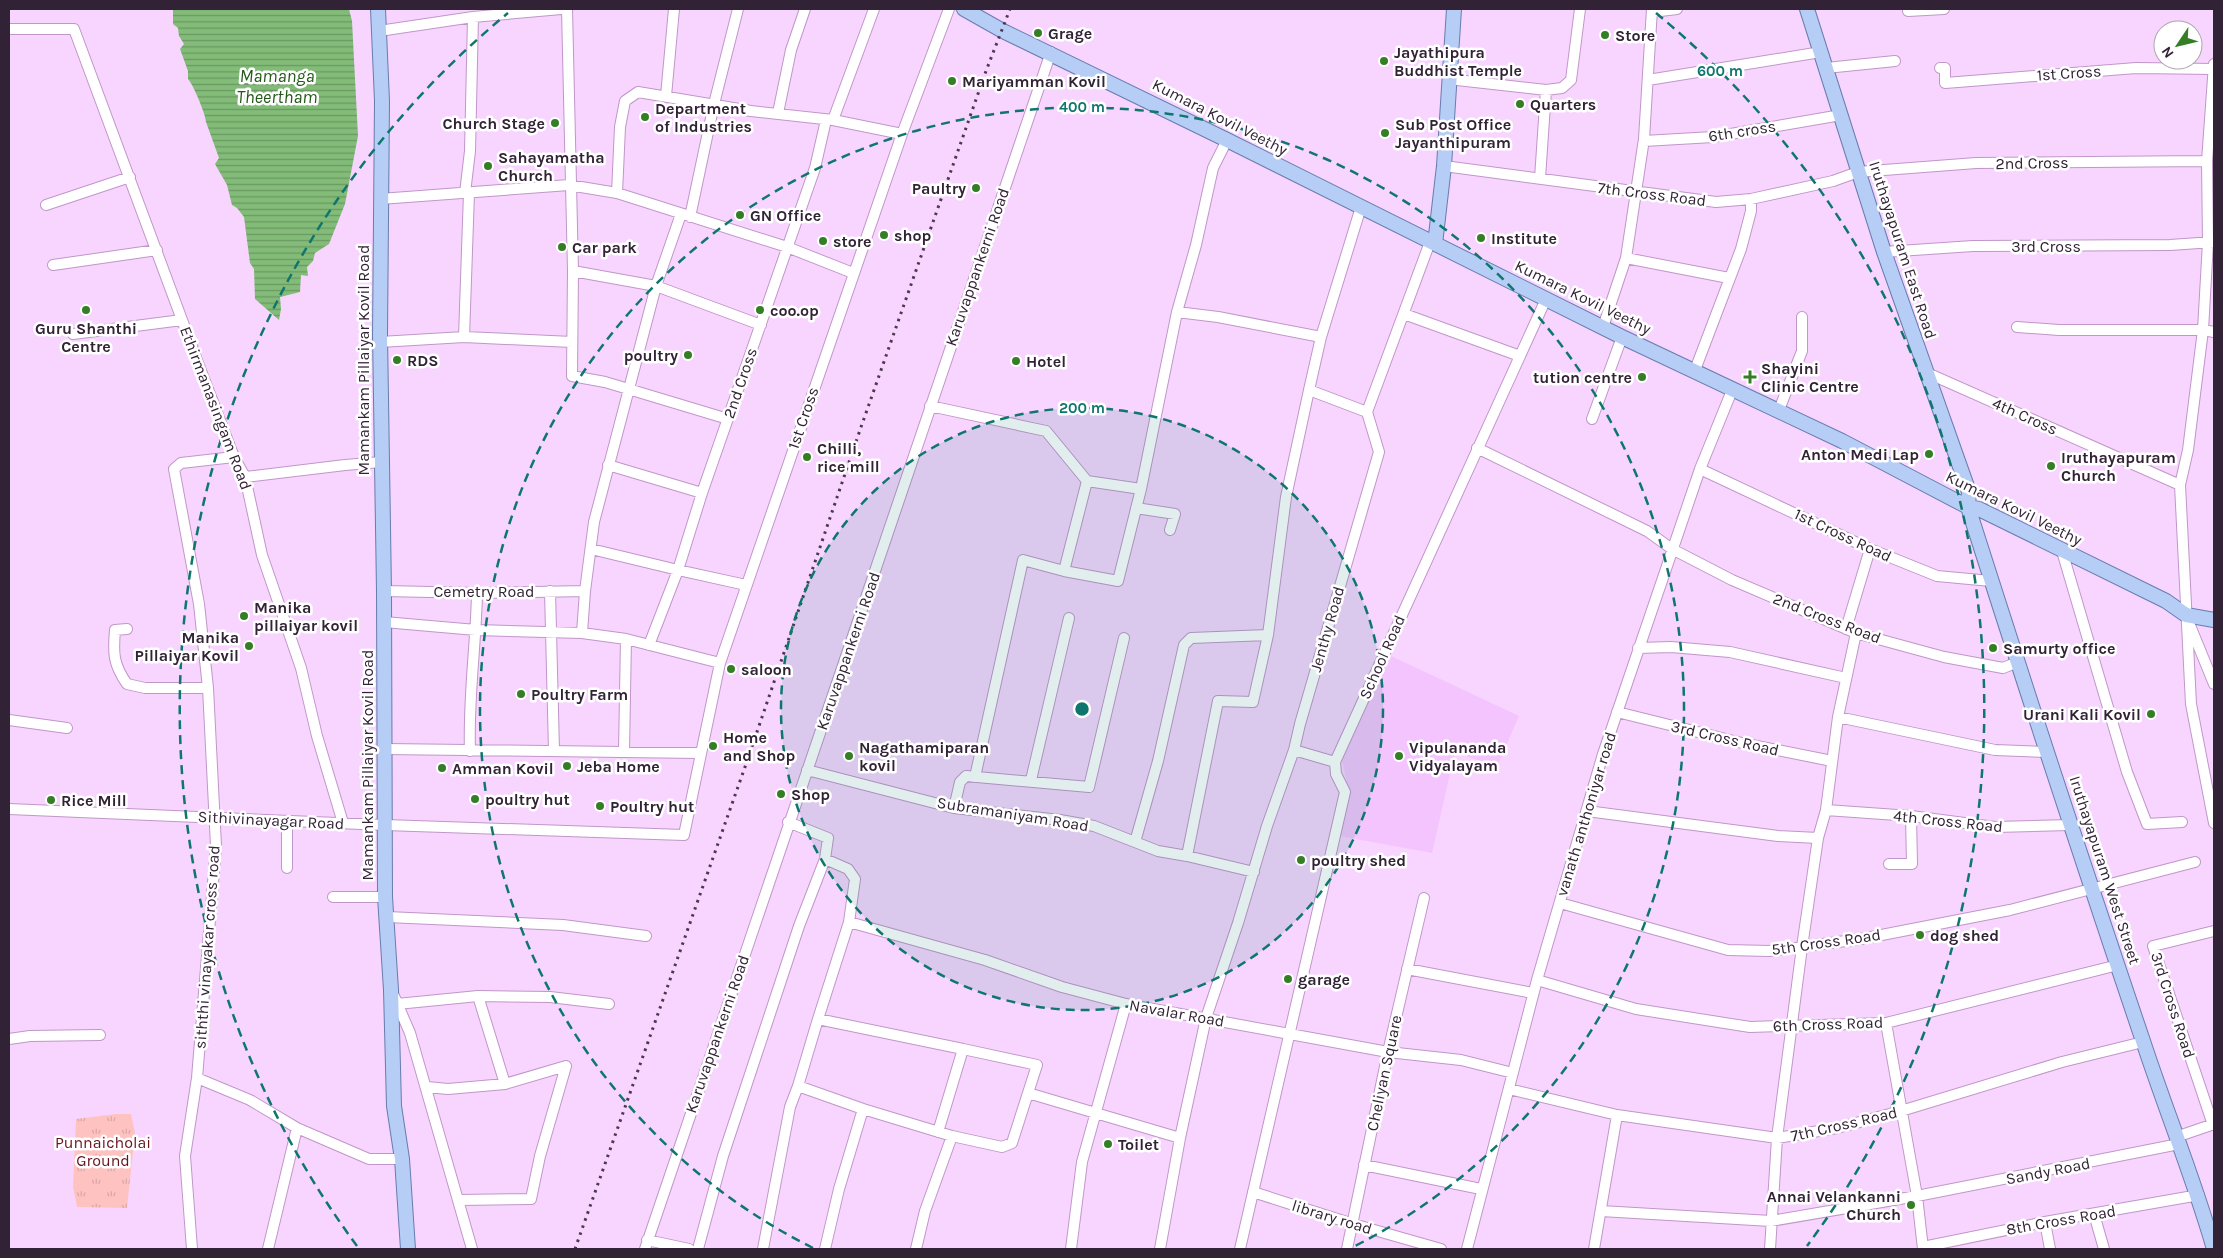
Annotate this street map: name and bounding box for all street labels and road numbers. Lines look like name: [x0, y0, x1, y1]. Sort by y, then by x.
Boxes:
street label: 1st Cross: [2036, 61, 2102, 85]
street label: Kumara Kovil Veethy: [1149, 75, 1291, 160]
street label: 6th cross: [1707, 116, 1777, 146]
street label: 2nd Cross: [1995, 153, 2069, 173]
street label: Iruthayapuram East Road: [1865, 159, 1941, 341]
street label: 7th Cross Road: [1597, 178, 1707, 210]
street label: Karuvappankerni Road: [941, 185, 1013, 349]
street label: 3rd Cross: [2011, 237, 2081, 256]
street label: Mamankam Pillaiyar Kovil Road: [354, 245, 373, 475]
street label: Kumara Kovil Veethy: [1512, 256, 1655, 338]
street label: Ethirmanasingam Road: [176, 323, 256, 493]
street label: 2nd Cross: [719, 345, 761, 421]
street label: 1st Cross: [783, 384, 823, 452]
street label: 4th Cross: [1989, 393, 2061, 439]
street label: Kumara Kovil Veethy: [1943, 467, 2086, 549]
street label: 1st Cross Road: [1791, 504, 1895, 566]
street label: Karuvappankerni Road: [812, 569, 884, 733]
street label: Cemetry Road: [433, 582, 535, 601]
street label: Jenthy Road: [1306, 584, 1348, 674]
street label: 2nd Cross Road: [1770, 589, 1884, 647]
street label: School Road: [1355, 612, 1409, 702]
street label: Mamankam Pillaiyar Kovil Road: [358, 650, 377, 880]
street label: 3rd Cross Road: [1669, 716, 1781, 760]
street label: vanath anthoniyar road: [1552, 730, 1620, 898]
street label: Iruthayapuram West Street: [2065, 773, 2145, 967]
street label: Subramaniyam Road: [936, 793, 1090, 835]
street label: 4th Cross Road: [1892, 806, 2004, 836]
street label: Sithivinayagar Road: [197, 807, 345, 833]
street label: siththi vinayakar cross road: [190, 844, 224, 1050]
street label: 5th Cross Road: [1770, 925, 1882, 959]
street label: 3rd Cross Road: [2147, 950, 2199, 1060]
street label: Karuvappankerni Road: [681, 952, 753, 1116]
street label: Navalar Road: [1128, 995, 1226, 1031]
street label: Cheliyan Square: [1362, 1013, 1406, 1133]
street label: 6th Cross Road: [1772, 1013, 1884, 1035]
street label: 7th Cross Road: [1789, 1103, 1899, 1145]
street label: Sandy Road: [2004, 1153, 2092, 1189]
street label: library road: [1289, 1196, 1375, 1238]
street label: 8th Cross Road: [2005, 1201, 2117, 1239]

